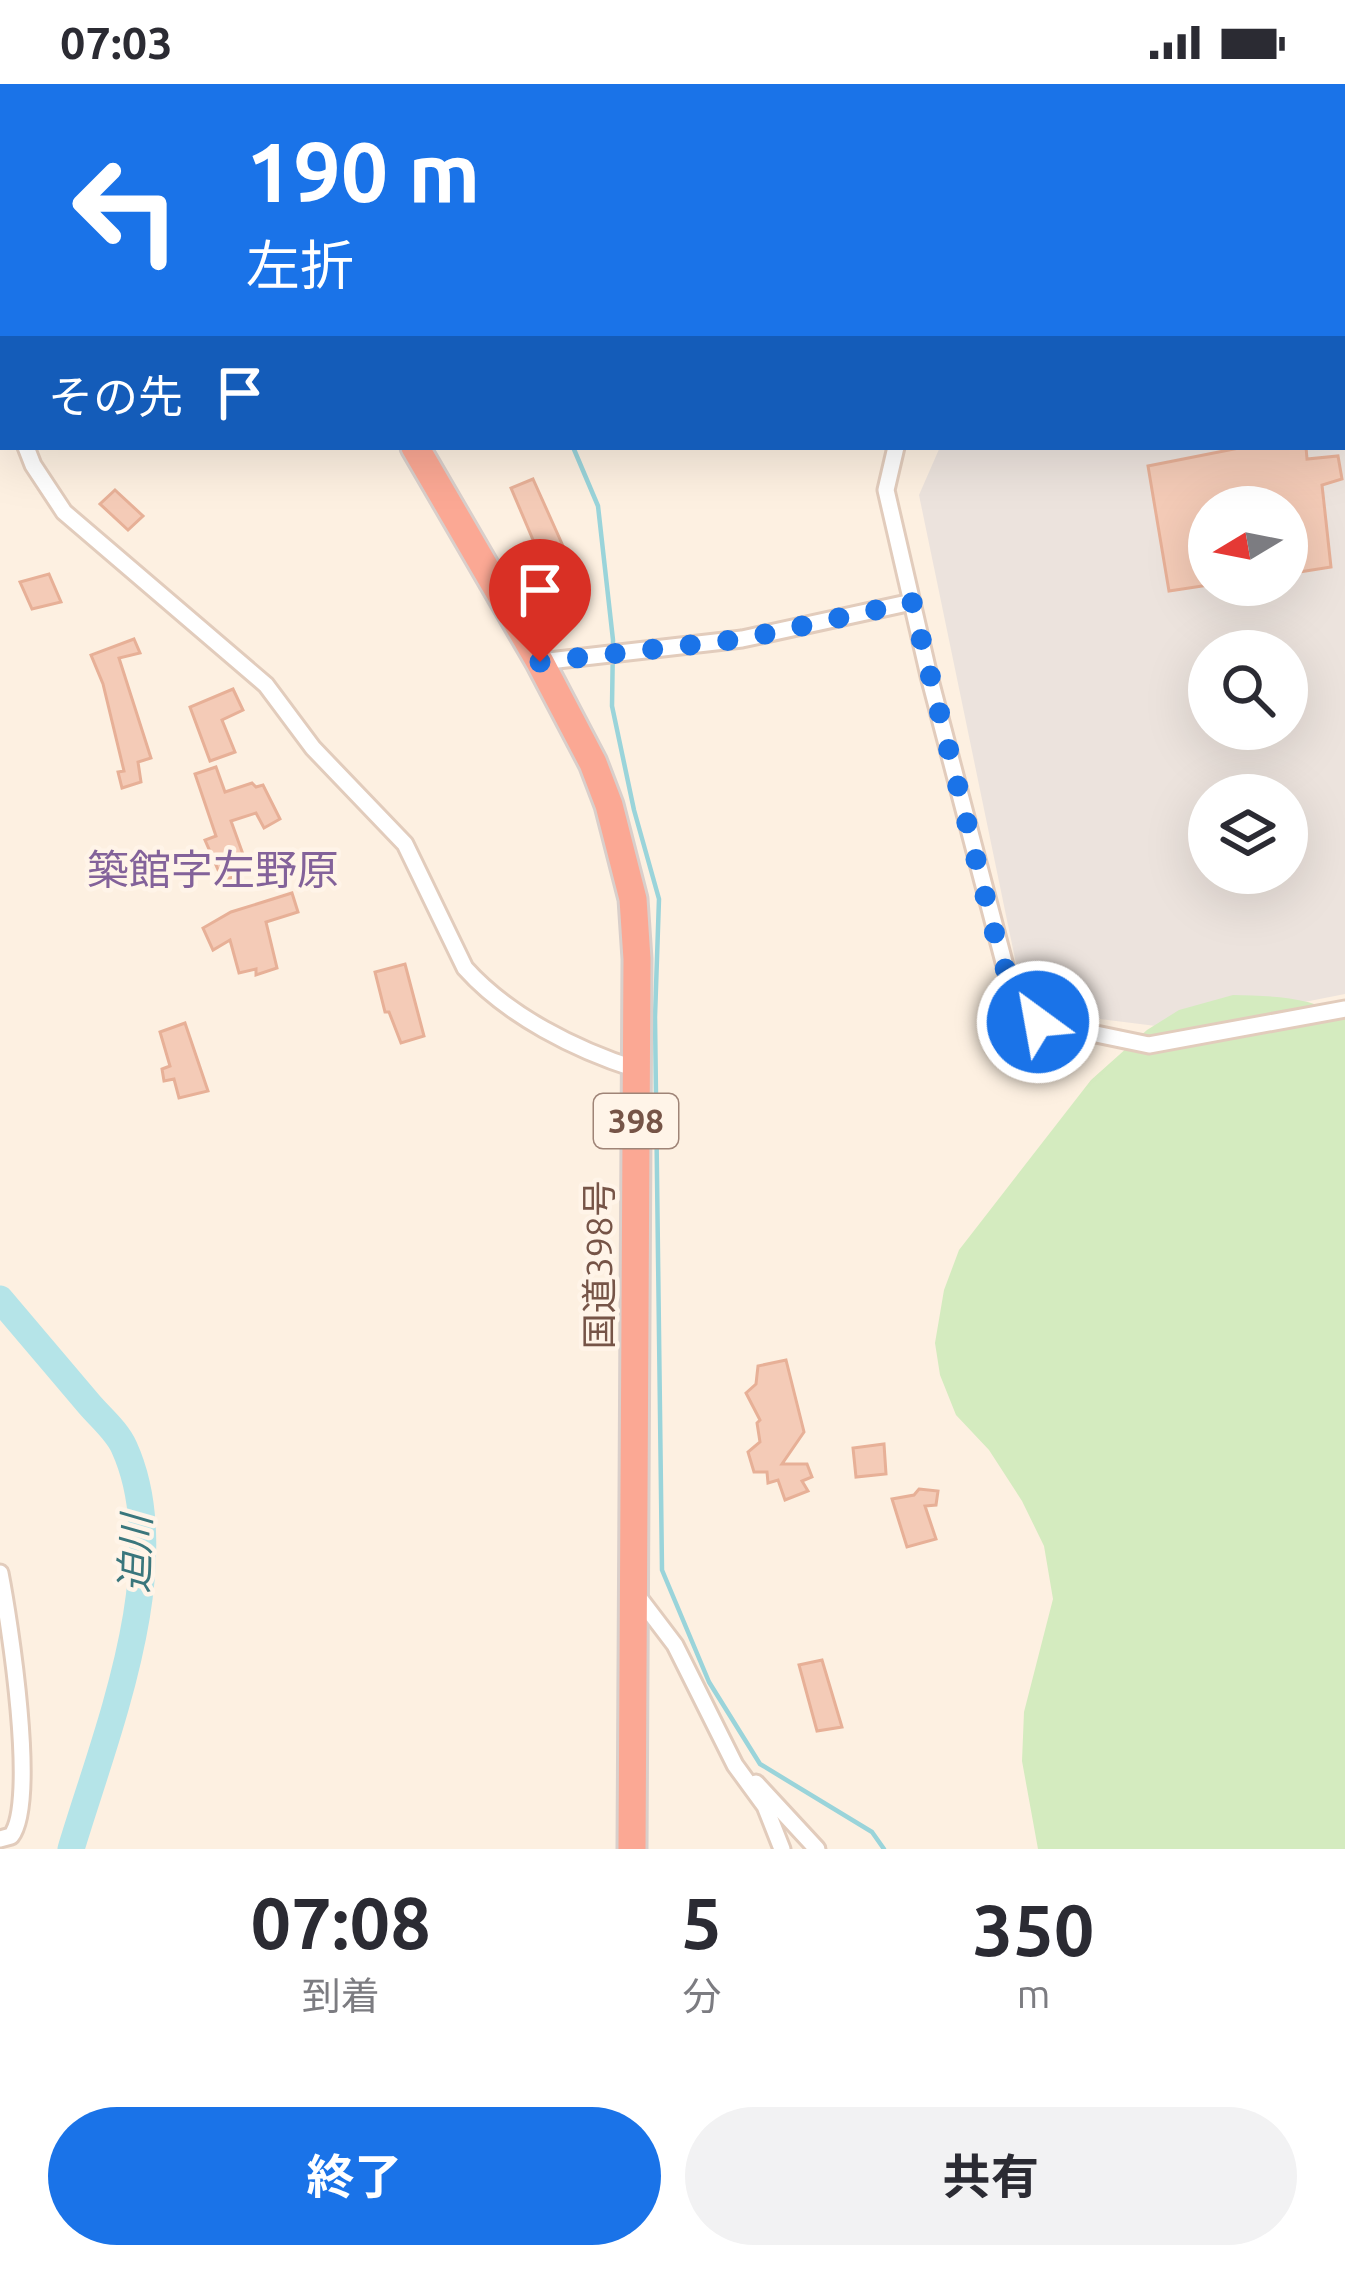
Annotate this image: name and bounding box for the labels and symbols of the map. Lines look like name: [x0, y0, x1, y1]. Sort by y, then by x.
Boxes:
north arrow: [1188, 486, 1308, 606]
pin: [489, 539, 591, 662]
district label: 築館字左野原: [87, 846, 339, 893]
position arrow: [975, 959, 1101, 1085]
road number: 398: [594, 1094, 678, 1148]
street label: 国道398号: [578, 1181, 619, 1349]
water label: 迫川: [112, 1510, 157, 1594]

